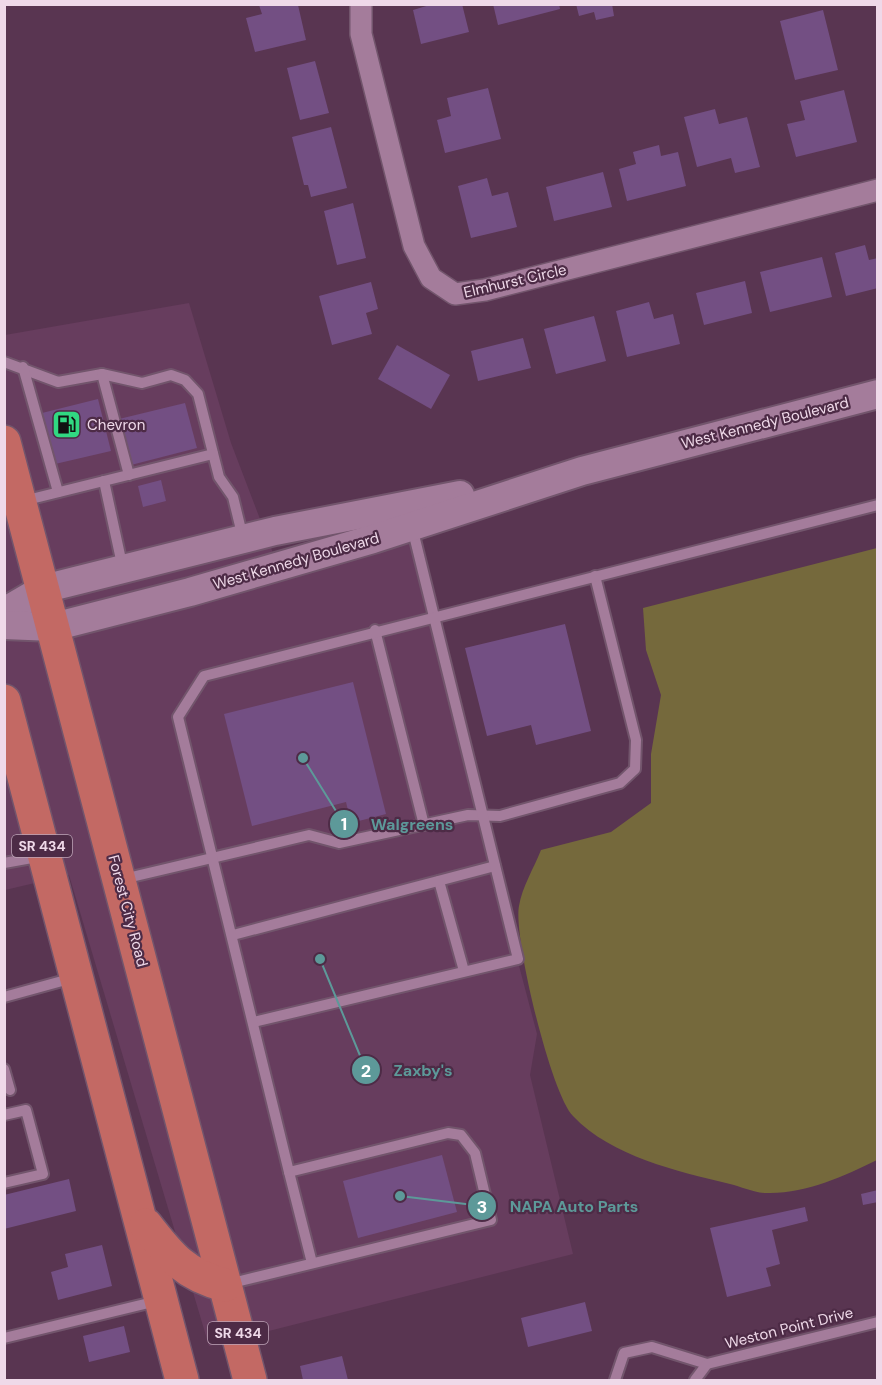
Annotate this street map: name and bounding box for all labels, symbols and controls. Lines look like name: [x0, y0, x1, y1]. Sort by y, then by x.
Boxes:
street label: Elmhurst Circle: [462, 259, 568, 303]
street label: West Kennedy Boulevard: [679, 392, 851, 454]
fuel station icon: Chevron: [50, 409, 82, 441]
place label: Chevron: [87, 415, 145, 435]
street label: West Kennedy Boulevard: [211, 528, 381, 594]
callout: Walgreens: [329, 807, 465, 841]
text: 1: [341, 812, 347, 836]
text: Walgreens: [371, 814, 453, 835]
road number: SR 434: [12, 835, 72, 857]
street label: Forest City Road: [103, 853, 153, 969]
callout: Zaxby's: [351, 1053, 464, 1087]
text: 2: [361, 1059, 371, 1083]
text: Zaxby's: [394, 1060, 452, 1081]
callout: NAPA Auto Parts: [467, 1189, 650, 1223]
text: 3: [477, 1195, 487, 1219]
text: NAPA Auto Parts: [510, 1196, 638, 1217]
street label: Weston Point Drive: [723, 1302, 855, 1354]
road number: SR 434: [208, 1322, 268, 1344]

